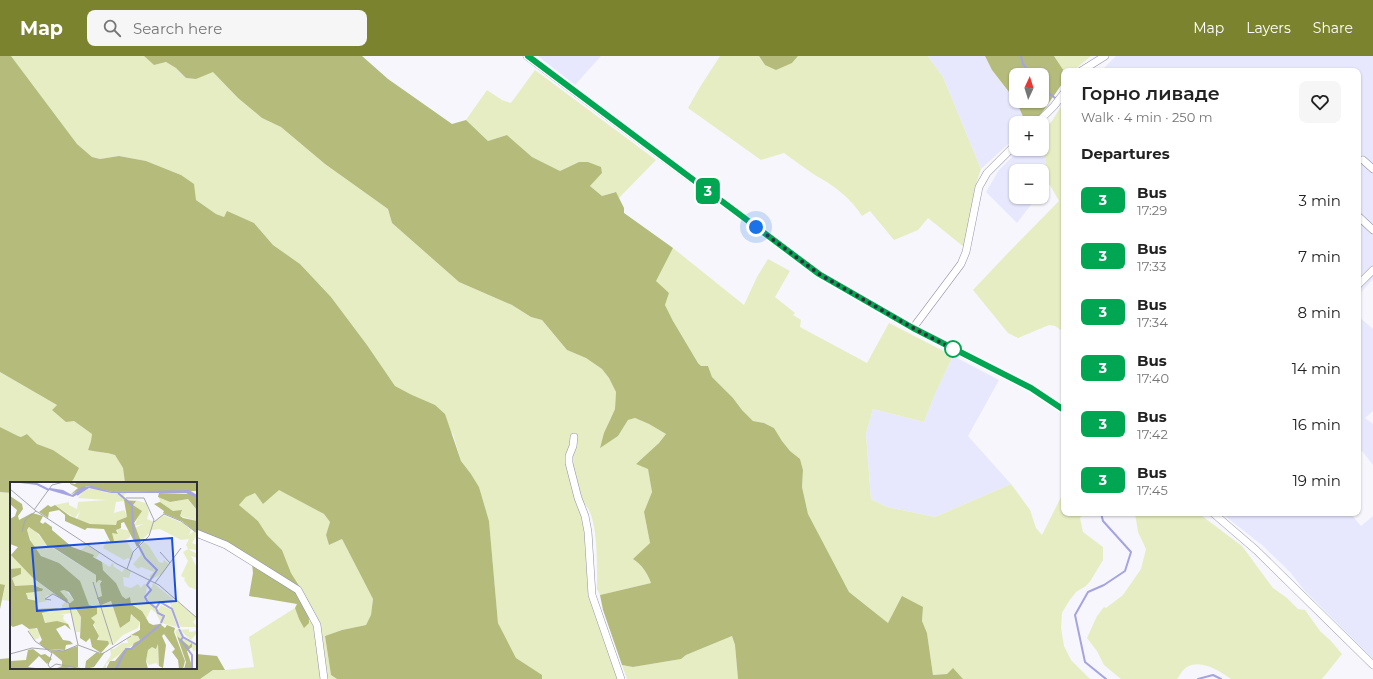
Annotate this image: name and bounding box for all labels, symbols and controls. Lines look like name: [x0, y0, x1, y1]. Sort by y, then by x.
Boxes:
search box: [87, 10, 367, 46]
text: Map: [20, 17, 63, 40]
icon: search: [101, 17, 123, 39]
text: Search here: [133, 19, 222, 38]
text: Map: [1193, 19, 1224, 37]
text: Layers: [1246, 19, 1291, 37]
text: Share: [1313, 19, 1353, 37]
north arrow: [1009, 68, 1049, 108]
map controls: [1009, 68, 1049, 204]
button: heart: [1299, 81, 1341, 123]
text: Горно ливаде: [1081, 82, 1220, 105]
text: Walk · 4 min · 250 m: [1081, 109, 1212, 125]
button: +: [1009, 116, 1049, 156]
text: Departures: [1081, 144, 1170, 163]
button: −: [1009, 164, 1049, 204]
line badge: 3: [695, 178, 721, 204]
text: 3: [704, 182, 712, 200]
text: Bus: [1137, 183, 1167, 202]
text: 3: [1099, 191, 1107, 209]
text: 3 min: [1299, 191, 1341, 210]
text: 17:29: [1137, 202, 1167, 218]
your location: [746, 217, 766, 237]
text: Bus: [1137, 239, 1167, 258]
text: 3: [1099, 247, 1107, 265]
text: 7 min: [1298, 247, 1341, 266]
text: 17:33: [1137, 258, 1166, 274]
text: Bus: [1137, 295, 1167, 314]
text: 3: [1099, 303, 1107, 321]
text: 8 min: [1297, 303, 1341, 322]
text: 17:34: [1137, 314, 1168, 330]
unlabelled marker: [944, 340, 962, 358]
text: Bus: [1137, 351, 1167, 370]
text: 3: [1099, 359, 1107, 377]
text: 14 min: [1292, 359, 1341, 378]
text: 17:40: [1137, 370, 1169, 386]
text: Bus: [1137, 407, 1167, 426]
text: 3: [1099, 415, 1107, 433]
text: 16 min: [1292, 415, 1341, 434]
text: 17:42: [1137, 426, 1168, 442]
text: Bus: [1137, 463, 1167, 482]
text: 3: [1099, 471, 1107, 489]
text: 19 min: [1292, 471, 1341, 490]
inset map: [10, 482, 197, 669]
text: 17:45: [1137, 482, 1168, 498]

